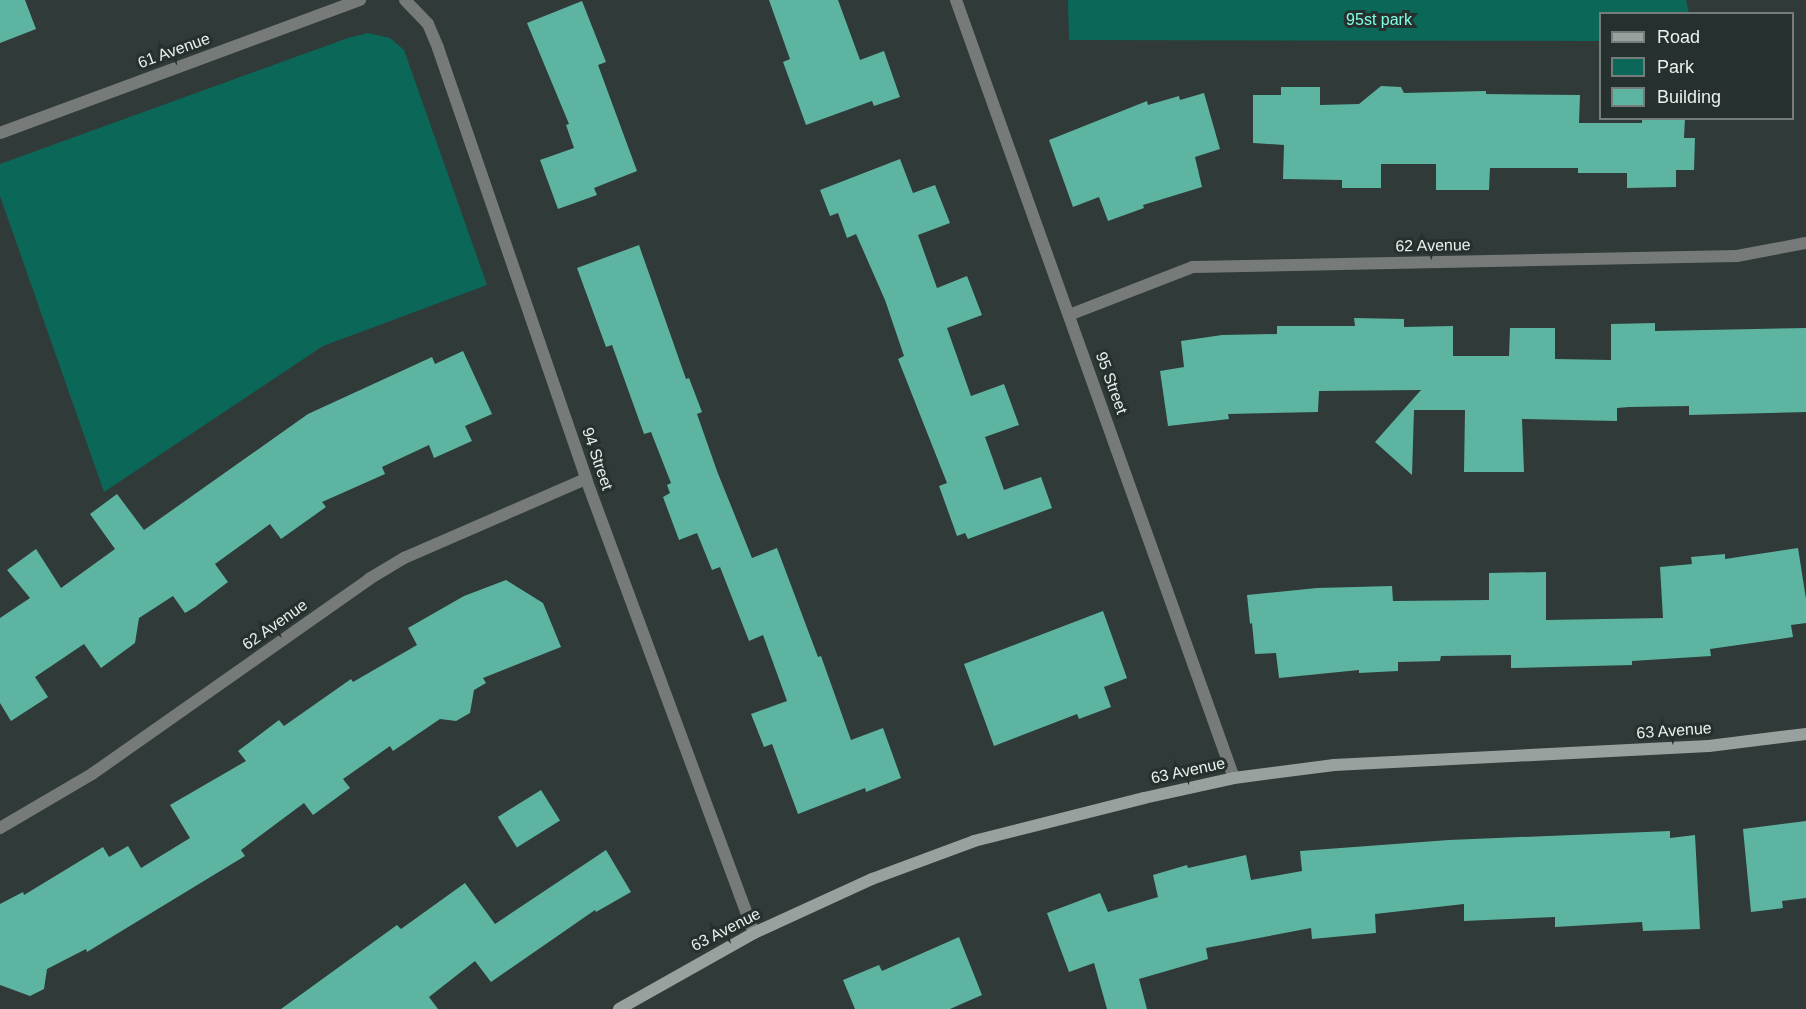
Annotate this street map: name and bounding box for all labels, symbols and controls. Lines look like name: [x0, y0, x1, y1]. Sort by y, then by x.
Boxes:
park label: 95st park: [1346, 10, 1412, 30]
legend: [1599, 12, 1794, 120]
text: Road: [1657, 27, 1700, 47]
street label: 61 Avenue: [135, 29, 213, 73]
text: Park: [1657, 57, 1694, 77]
text: Building: [1657, 87, 1721, 107]
street label: 62 Avenue: [1395, 236, 1471, 256]
street label: 95 Street: [1091, 349, 1131, 417]
street label: 94 Street: [577, 425, 617, 493]
street label: 62 Avenue: [238, 595, 312, 655]
street label: 63 Avenue: [1635, 719, 1713, 743]
street label: 63 Avenue: [1149, 754, 1227, 788]
street label: 63 Avenue: [688, 904, 764, 956]

